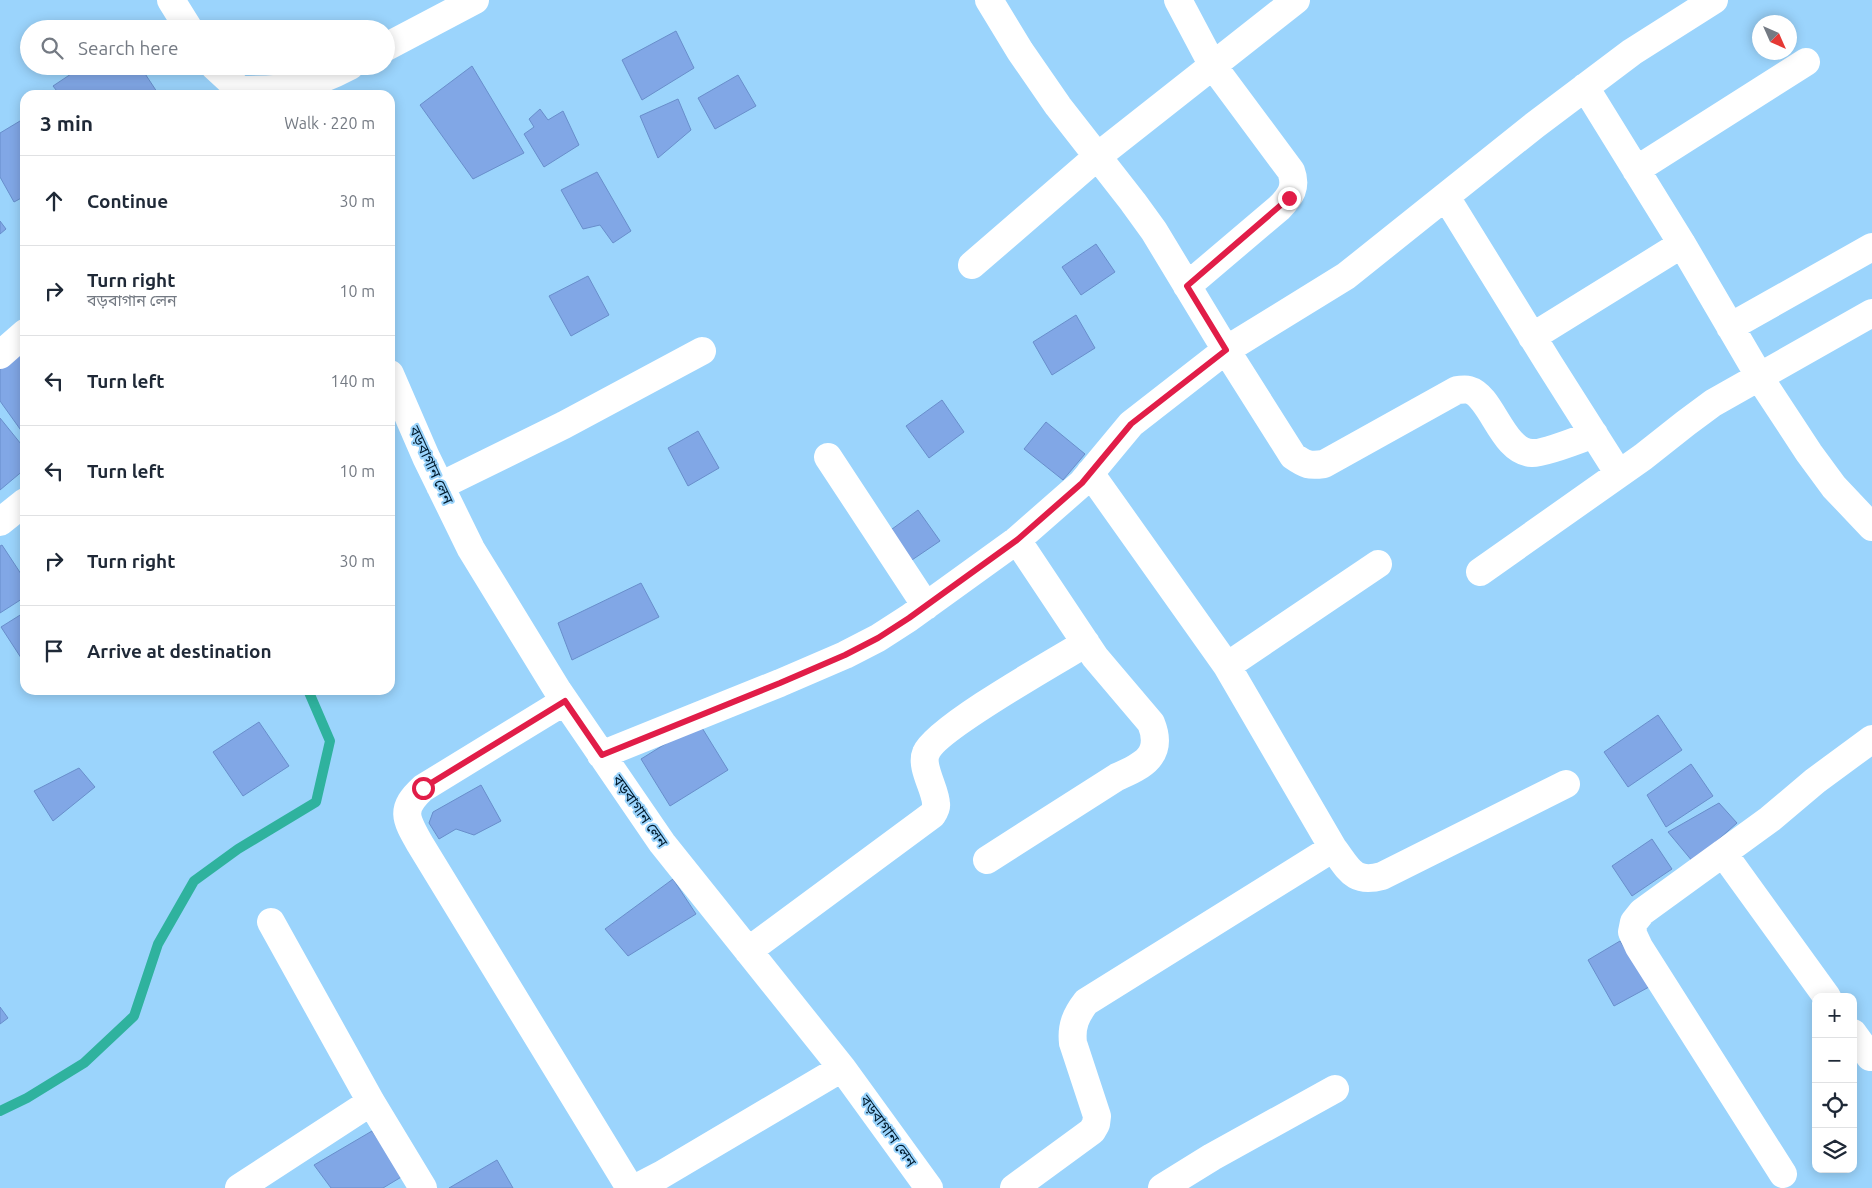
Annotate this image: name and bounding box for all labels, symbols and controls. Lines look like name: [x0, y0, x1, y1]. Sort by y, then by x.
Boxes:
north arrow: [1752, 15, 1797, 60]
search box: [20, 20, 395, 75]
icon: search: [38, 34, 66, 62]
text: Search here: [78, 37, 178, 59]
text: 3 min: [40, 111, 93, 135]
text: Walk · 220 m: [284, 114, 375, 132]
icon: ahead: [40, 187, 68, 215]
route end: [1278, 187, 1301, 210]
text: Continue: [87, 190, 168, 212]
text: 30 m: [339, 192, 375, 210]
text: Turn right: [87, 269, 175, 291]
icon: right: [40, 277, 68, 305]
text: 10 m: [339, 282, 375, 300]
text: বড়বাগান লেন: [87, 291, 177, 309]
icon: left: [40, 367, 68, 395]
text: Turn left: [87, 370, 165, 392]
text: 140 m: [330, 372, 375, 390]
street label: বড়বাগান লেন: [406, 422, 457, 507]
icon: left: [40, 457, 68, 485]
text: Turn left: [87, 460, 165, 482]
text: 10 m: [339, 462, 375, 480]
icon: right: [40, 547, 68, 575]
text: Turn right: [87, 550, 175, 572]
text: 30 m: [339, 552, 375, 570]
icon: arrive: [40, 637, 68, 665]
text: Arrive at destination: [87, 640, 272, 662]
street label: বড়বাগান লেন: [609, 771, 672, 851]
route start: [412, 777, 435, 800]
map controls: [1812, 993, 1857, 1173]
button: +: [1812, 993, 1857, 1038]
button: −: [1812, 1038, 1857, 1083]
button: locate: [1812, 1083, 1857, 1128]
street label: বড়বাগান লেন: [856, 1091, 921, 1171]
button: layers: [1812, 1128, 1857, 1173]

